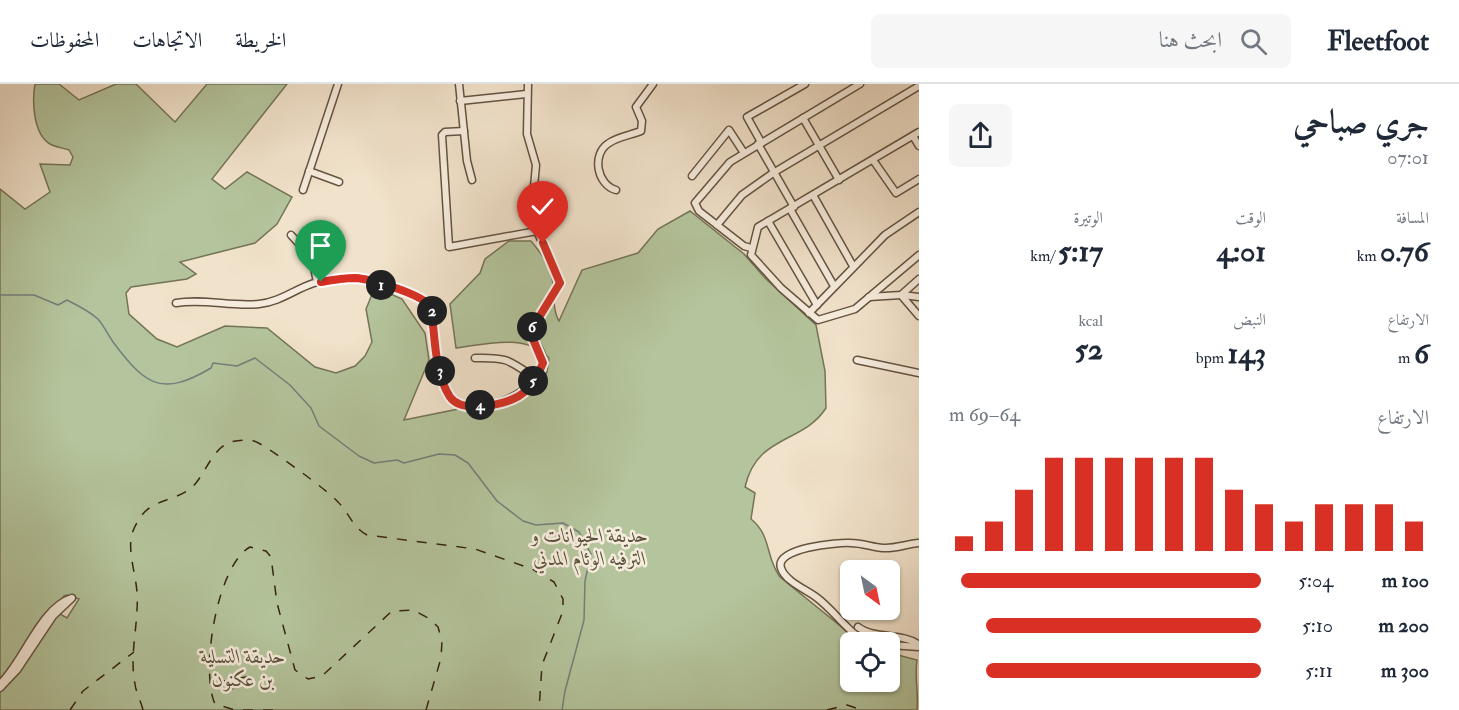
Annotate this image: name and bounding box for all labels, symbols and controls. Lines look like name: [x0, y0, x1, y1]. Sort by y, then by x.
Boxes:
search box: [871, 14, 1291, 68]
text: Fleetfoot: [1327, 24, 1429, 59]
icon: search: [1237, 25, 1270, 58]
text: ابحث هنا: [1159, 26, 1222, 54]
text: المحفوظات: [30, 27, 99, 54]
text: الاتجاهات: [132, 27, 202, 54]
text: الخريطة: [235, 27, 286, 54]
text: جري صباحي: [1293, 102, 1429, 143]
button: share: [949, 104, 1012, 167]
text: 07:01: [1387, 145, 1429, 170]
pin: [517, 181, 568, 243]
icon: check: [526, 190, 559, 223]
text: الوتيرة: [1073, 208, 1103, 228]
text: الوقت: [1235, 208, 1266, 228]
text: المسافة: [1396, 208, 1429, 228]
pin: [295, 220, 346, 282]
icon: arrive: [304, 229, 337, 262]
text: 5:17: [1058, 233, 1103, 270]
text: 4:01: [1217, 233, 1266, 270]
text: 0.76: [1380, 233, 1429, 270]
text: /km: [1030, 246, 1058, 266]
text: km: [1357, 246, 1380, 266]
pin: 1: [366, 270, 396, 300]
text: 1: [378, 275, 384, 295]
pin: 2: [417, 296, 447, 326]
text: 2: [428, 301, 436, 321]
text: النبض: [1233, 310, 1266, 330]
text: الارتفاع: [1387, 310, 1429, 330]
text: kcal: [1078, 311, 1103, 331]
pin: 6: [517, 312, 547, 342]
text: 6: [528, 317, 536, 337]
text: 52: [1075, 331, 1103, 368]
text: 143: [1228, 335, 1266, 372]
text: 6: [1414, 335, 1429, 372]
text: bpm: [1196, 348, 1228, 368]
text: m: [1398, 348, 1414, 368]
pin: 3: [425, 356, 455, 386]
text: 3: [437, 361, 443, 381]
pin: 5: [518, 366, 548, 396]
text: 5: [529, 371, 537, 391]
pin: 4: [465, 390, 495, 420]
text: 4: [476, 395, 484, 415]
text: 64–69 m: [949, 402, 1020, 427]
text: الارتفاع: [1377, 405, 1429, 430]
park label: حديقة الحيوانات و الترفيه الوئام المدني: [530, 523, 648, 576]
north arrow: [840, 560, 900, 620]
map controls: [840, 560, 900, 692]
text: 5:04: [1298, 568, 1333, 593]
text: 100 m: [1382, 568, 1429, 593]
text: 5:10: [1302, 613, 1333, 638]
text: 200 m: [1379, 613, 1429, 638]
button: locate: [840, 632, 900, 692]
park label: حديقة التسلية بن عكنون: [198, 644, 286, 692]
text: 5:11: [1305, 658, 1333, 683]
text: 300 m: [1381, 658, 1429, 683]

